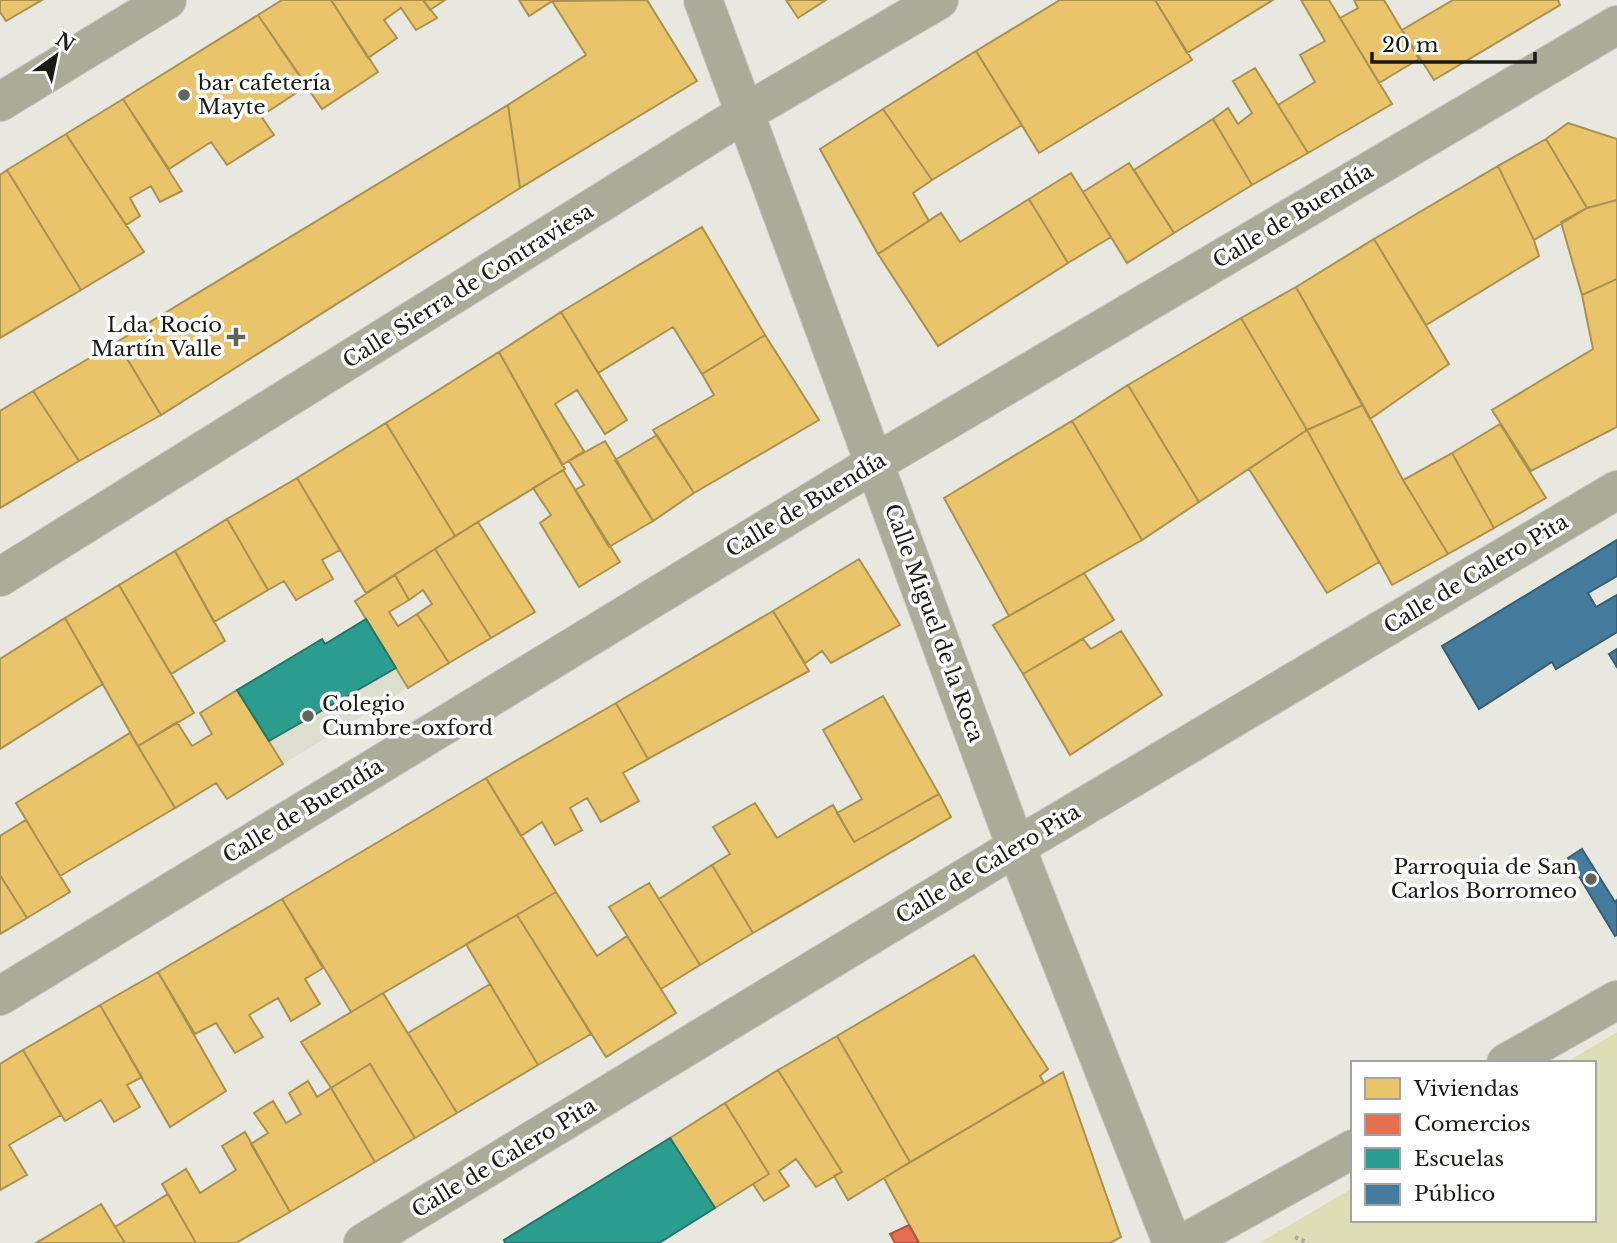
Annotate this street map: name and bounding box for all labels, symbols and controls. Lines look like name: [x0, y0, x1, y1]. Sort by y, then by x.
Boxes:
north arrow: [21, 21, 91, 91]
scale bar: [1372, 21, 1535, 65]
text: N: [51, 28, 79, 57]
text: 20 m: [1382, 32, 1439, 58]
place label: bar cafetería Mayte: [197, 70, 331, 120]
marker: bar cafetería Mayte: [176, 87, 192, 103]
street label: Calle de Buendía: [1208, 158, 1378, 274]
street label: Calle Sierra de Contraviesa: [338, 198, 598, 374]
place label: Lda. Rocío Martín Valle: [91, 312, 222, 362]
marker: Lda. Rocío Martín Valle: [228, 329, 244, 345]
street label: Calle de Buendía: [721, 447, 891, 563]
street label: Calle Miguel de la Roca: [879, 501, 989, 746]
street label: Calle de Calero Pita: [1379, 508, 1573, 639]
place label: Colegio Cumbre-oxford: [322, 691, 493, 741]
marker: Colegio Cumbre-oxford: [300, 708, 316, 724]
street label: Calle de Buendía: [218, 753, 388, 869]
street label: Calle de Calero Pita: [891, 798, 1085, 929]
place label: Parroquia de San Carlos Borromeo: [1391, 854, 1577, 904]
marker: Parroquia de San Carlos Borromeo: [1583, 871, 1599, 887]
legend: [1351, 1061, 1596, 1222]
text: Viviendas: [1413, 1076, 1519, 1102]
street label: Calle de Calero Pita: [407, 1092, 601, 1223]
text: Comercios: [1414, 1111, 1531, 1137]
text: Escuelas: [1414, 1146, 1504, 1172]
text: Público: [1414, 1181, 1495, 1207]

